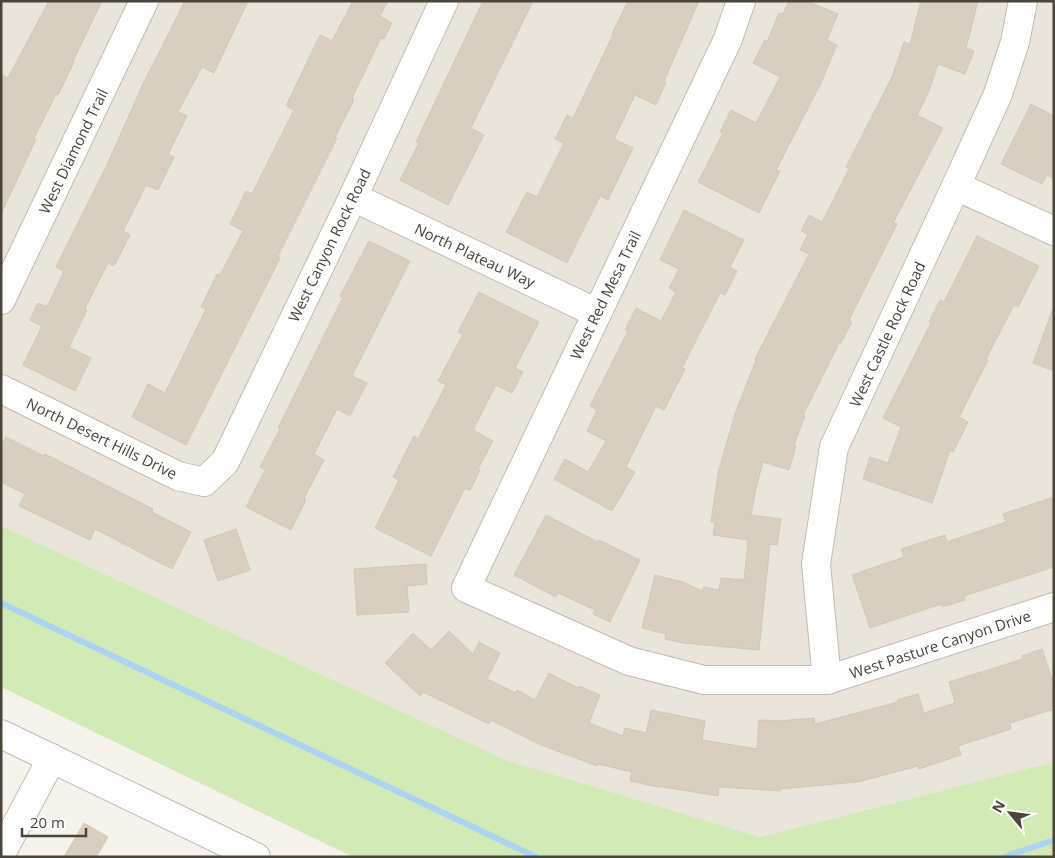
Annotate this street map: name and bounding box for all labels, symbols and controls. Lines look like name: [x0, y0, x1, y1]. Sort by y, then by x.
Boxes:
street label: West Diamond Trail: [34, 85, 112, 217]
street label: West Canyon Rock Road: [283, 165, 375, 325]
street label: North Plateau Way: [411, 218, 539, 292]
street label: West Red Mesa Trail: [565, 227, 645, 363]
street label: West Castle Rock Road: [845, 258, 929, 410]
street label: North Desert Hills Drive: [23, 393, 181, 483]
street label: West Pasture Canyon Drive: [847, 605, 1033, 683]
north arrow: [985, 788, 1035, 838]
text: N: [987, 797, 1009, 816]
scale bar: [22, 806, 86, 838]
text: 20 m: [30, 812, 65, 832]

